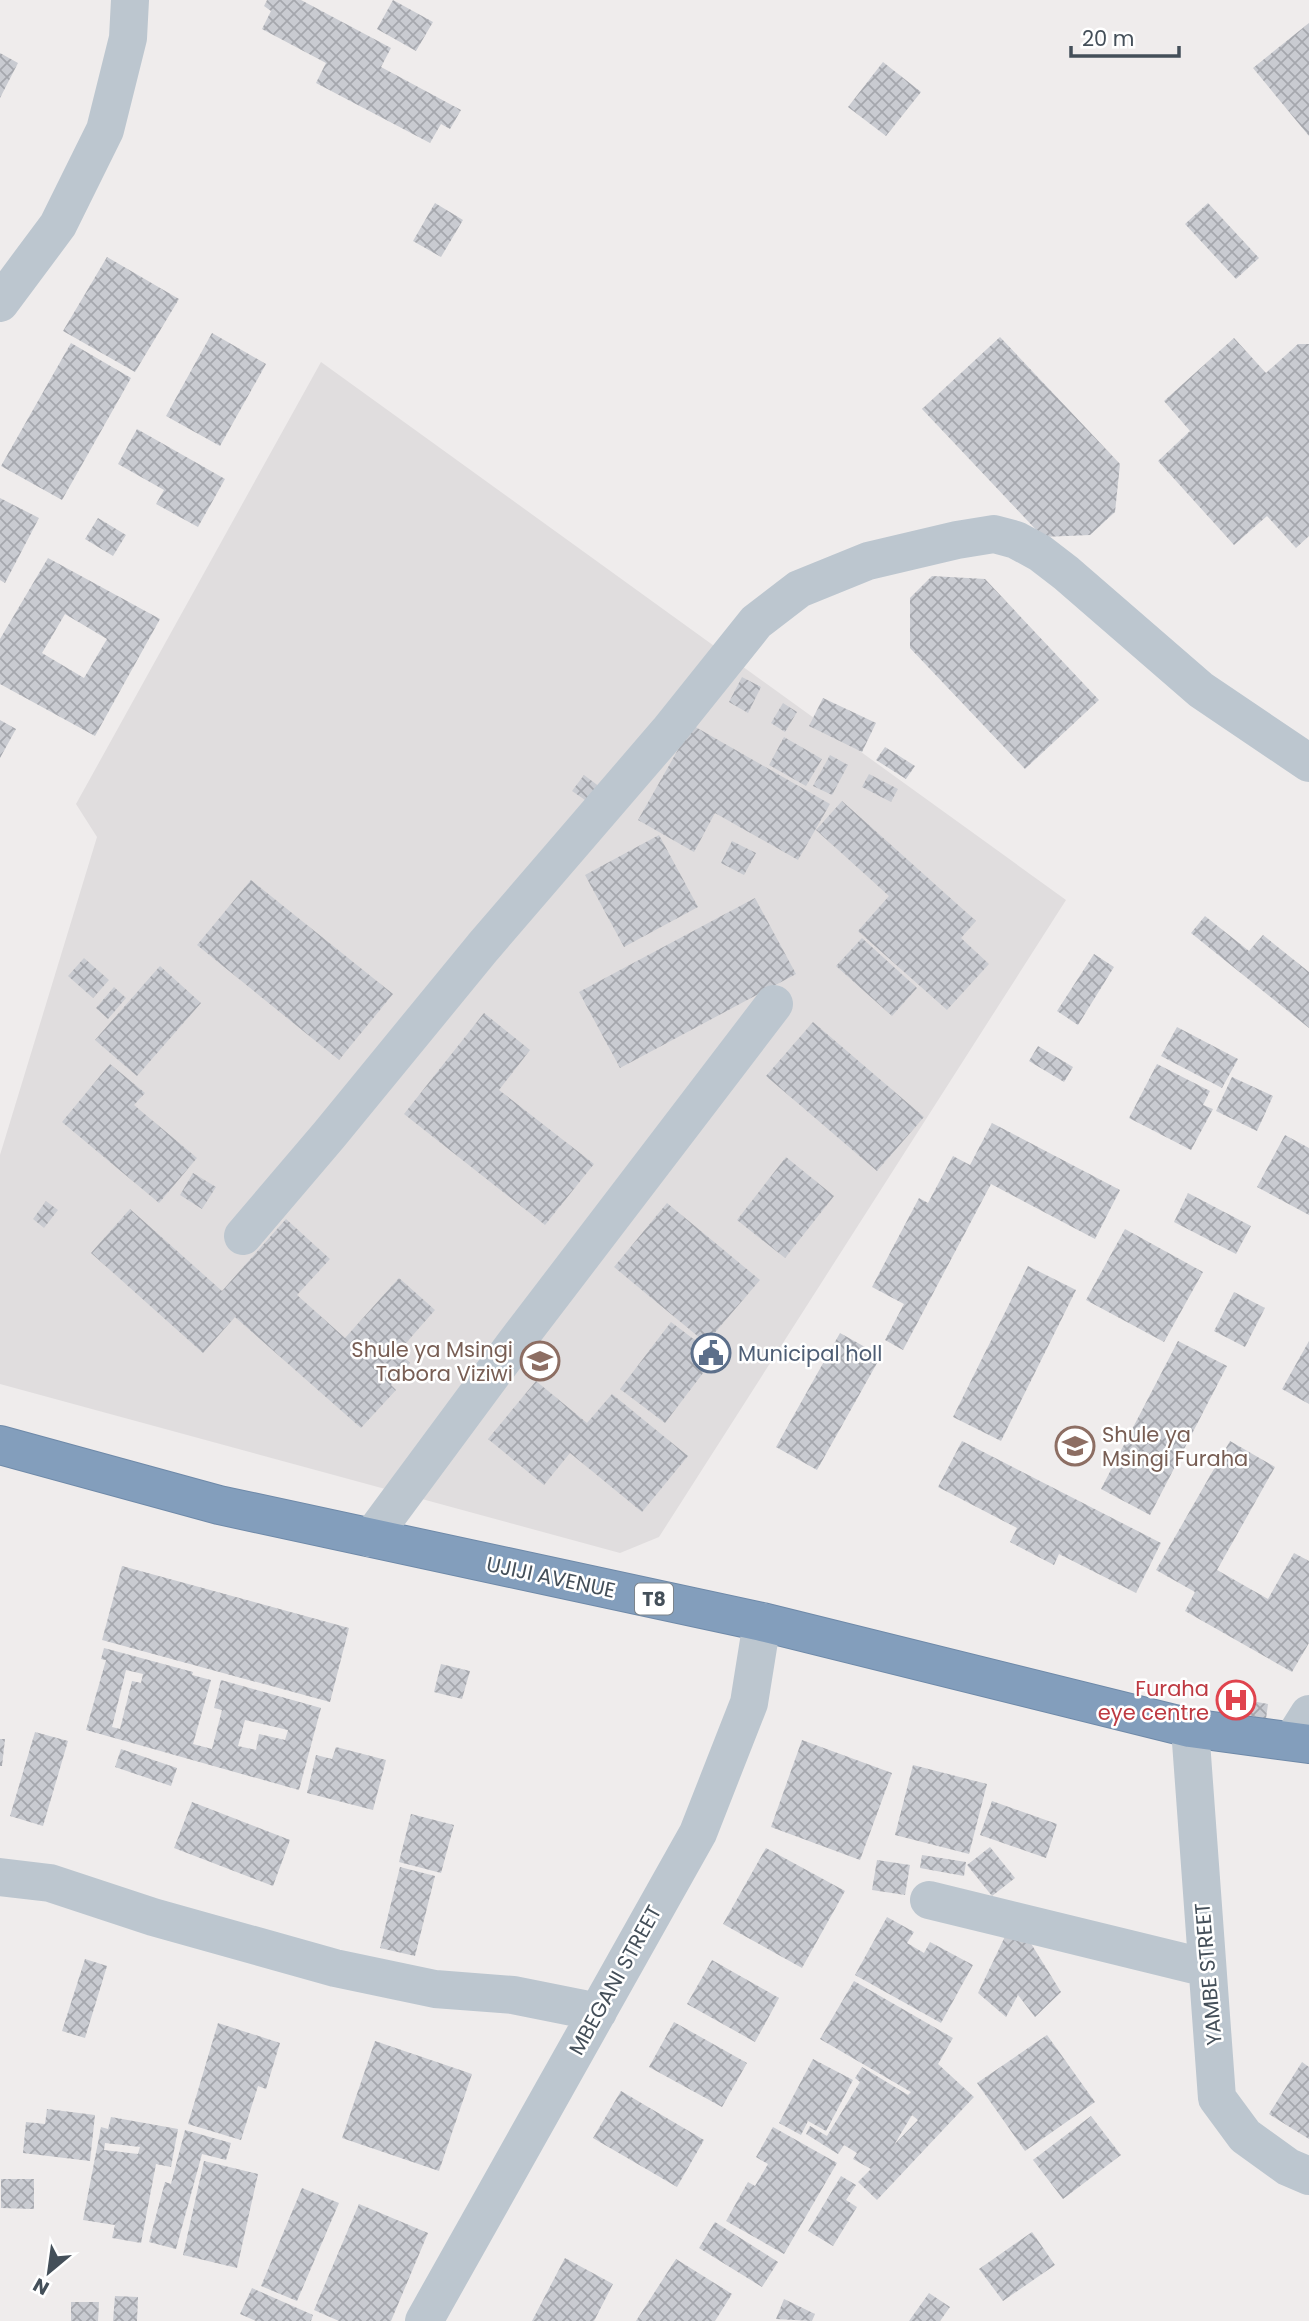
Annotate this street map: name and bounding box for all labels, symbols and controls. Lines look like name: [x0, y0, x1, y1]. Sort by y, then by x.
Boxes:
scale bar: [1071, 14, 1180, 58]
text: 20 m: [1082, 24, 1135, 53]
public building icon: Municipal holl: [690, 1332, 732, 1374]
place label: Shule ya Msingi Tabora Viziwi: [351, 1335, 513, 1388]
place label: Municipal holl: [738, 1339, 882, 1368]
school or university icon: Shule ya Msingi Tabora Viziwi: [519, 1340, 561, 1382]
place label: Shule ya Msingi Furaha: [1102, 1420, 1248, 1473]
school or university icon: Shule ya Msingi Furaha: [1054, 1425, 1096, 1467]
street label: UJIJI AVENUE: [484, 1549, 618, 1605]
road number: T8: [635, 1583, 673, 1614]
place label: Furaha eye centre: [1098, 1674, 1209, 1727]
hospital icon: Furaha eye centre: [1215, 1679, 1257, 1721]
street label: MBEGANI STREET: [562, 1900, 668, 2060]
street label: YAMBE STREET: [1187, 1901, 1229, 2047]
north arrow: [14, 2237, 84, 2307]
text: N: [28, 2271, 54, 2302]

